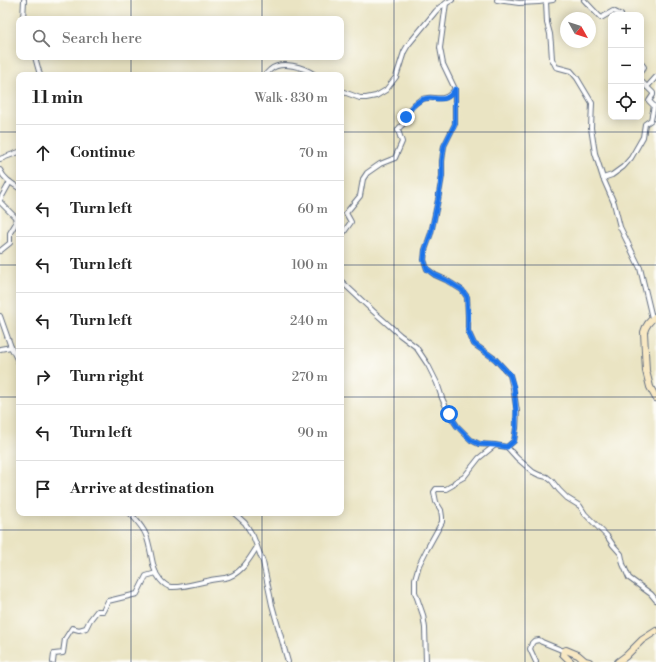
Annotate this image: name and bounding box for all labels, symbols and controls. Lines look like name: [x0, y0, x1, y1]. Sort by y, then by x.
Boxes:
north arrow: [560, 12, 596, 48]
map controls: [608, 12, 644, 120]
button: +: [608, 12, 644, 48]
search box: [16, 16, 344, 60]
icon: search: [30, 27, 52, 49]
text: Search here: [62, 29, 142, 48]
button: −: [608, 48, 644, 84]
button: locate: [608, 84, 644, 120]
text: 11 min: [32, 87, 83, 109]
text: Walk · 830 m: [254, 90, 328, 106]
route end: [397, 108, 415, 126]
icon: ahead: [32, 142, 54, 164]
text: Continue: [70, 143, 135, 162]
text: 70 m: [299, 145, 328, 161]
icon: left: [32, 198, 54, 220]
text: Turn left: [70, 199, 132, 218]
text: 60 m: [297, 201, 328, 217]
icon: left: [32, 254, 54, 276]
text: Turn left: [70, 255, 132, 274]
text: 100 m: [292, 257, 328, 273]
icon: left: [32, 310, 54, 332]
text: Turn left: [70, 311, 132, 330]
text: 240 m: [290, 313, 328, 329]
icon: right: [32, 366, 54, 388]
text: Turn right: [70, 367, 144, 386]
text: 270 m: [292, 369, 328, 385]
route start: [440, 405, 458, 423]
icon: left: [32, 422, 54, 444]
text: Turn left: [70, 423, 132, 442]
text: 90 m: [297, 425, 328, 441]
icon: arrive: [32, 478, 54, 500]
text: Arrive at destination: [70, 479, 214, 498]

